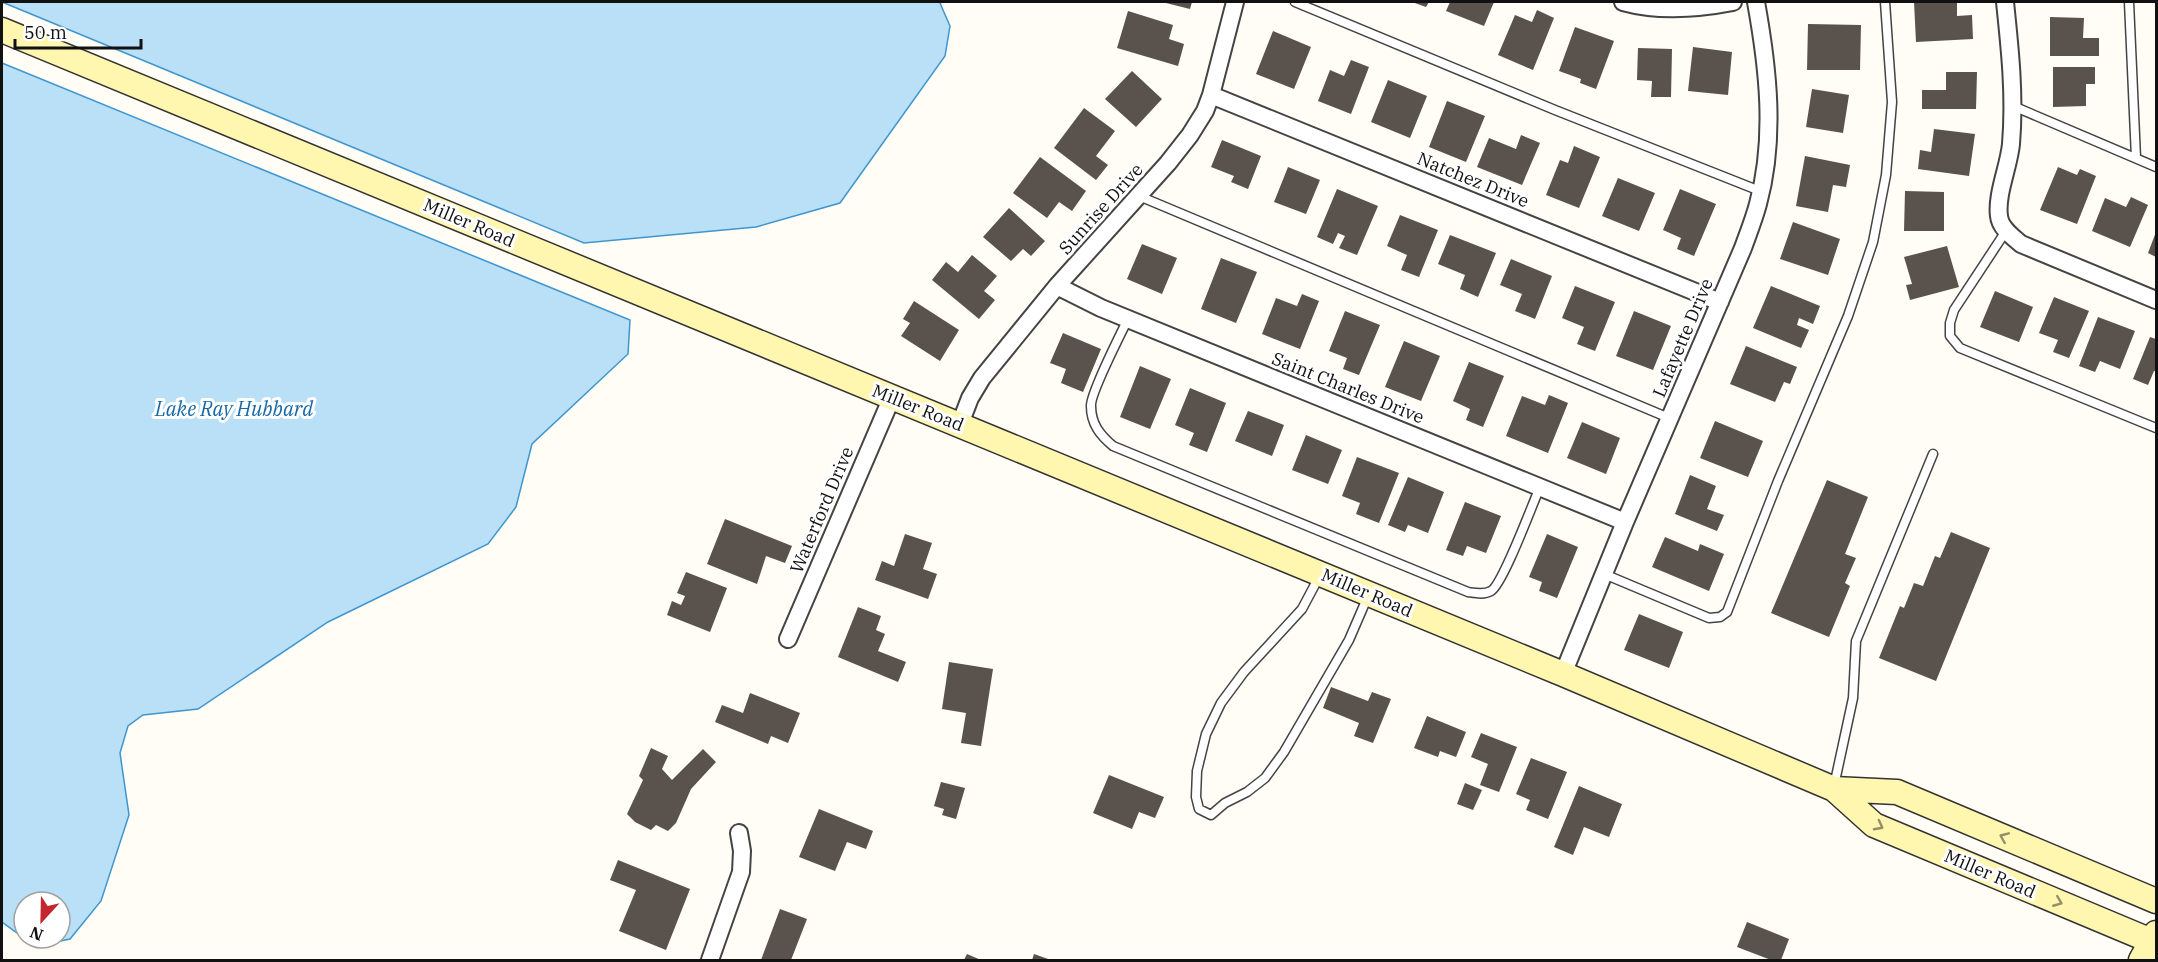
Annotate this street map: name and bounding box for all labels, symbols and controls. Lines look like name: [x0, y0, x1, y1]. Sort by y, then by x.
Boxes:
scale bar: [15, 12, 141, 50]
text: 50 m: [24, 21, 67, 44]
street label: Natchez Drive: [1414, 147, 1533, 212]
street label: Sunrise Drive: [1054, 158, 1148, 259]
street label: Miller Road: [420, 193, 518, 252]
street label: Lafayette Drive: [1647, 275, 1718, 401]
street label: Saint Charles Drive: [1269, 346, 1428, 429]
street label: Miller Road: [869, 379, 967, 436]
water label: Lake Ray Hubbard: [154, 395, 314, 422]
street label: Waterford Drive: [785, 443, 858, 576]
street label: Miller Road: [1318, 563, 1416, 622]
one-way arrow: [1873, 819, 1883, 830]
one-way arrow: [1999, 832, 2010, 844]
street label: Miller Road: [1941, 844, 2039, 903]
north arrow: [12, 890, 72, 950]
one-way arrow: [2052, 895, 2063, 907]
text: N: [27, 922, 46, 946]

